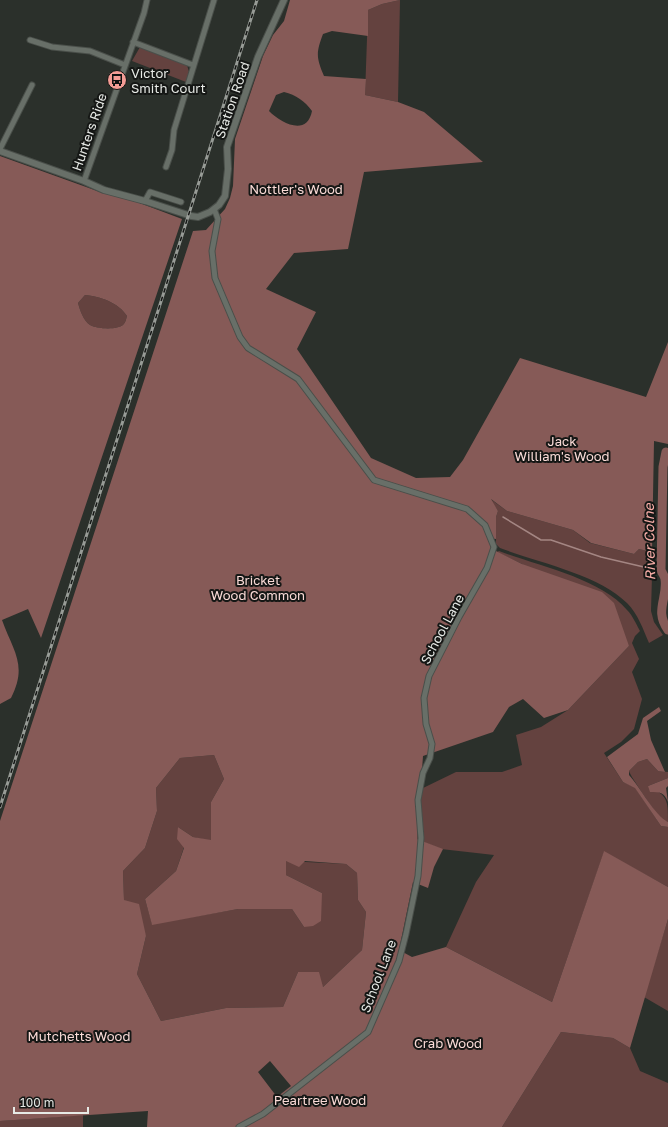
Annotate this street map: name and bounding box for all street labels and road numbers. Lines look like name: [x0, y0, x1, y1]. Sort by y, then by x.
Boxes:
street label: Station Road: [211, 60, 253, 140]
street label: Hunters Ride: [68, 91, 110, 173]
street label: School Lane: [417, 591, 467, 667]
street label: School Lane: [357, 937, 399, 1015]

